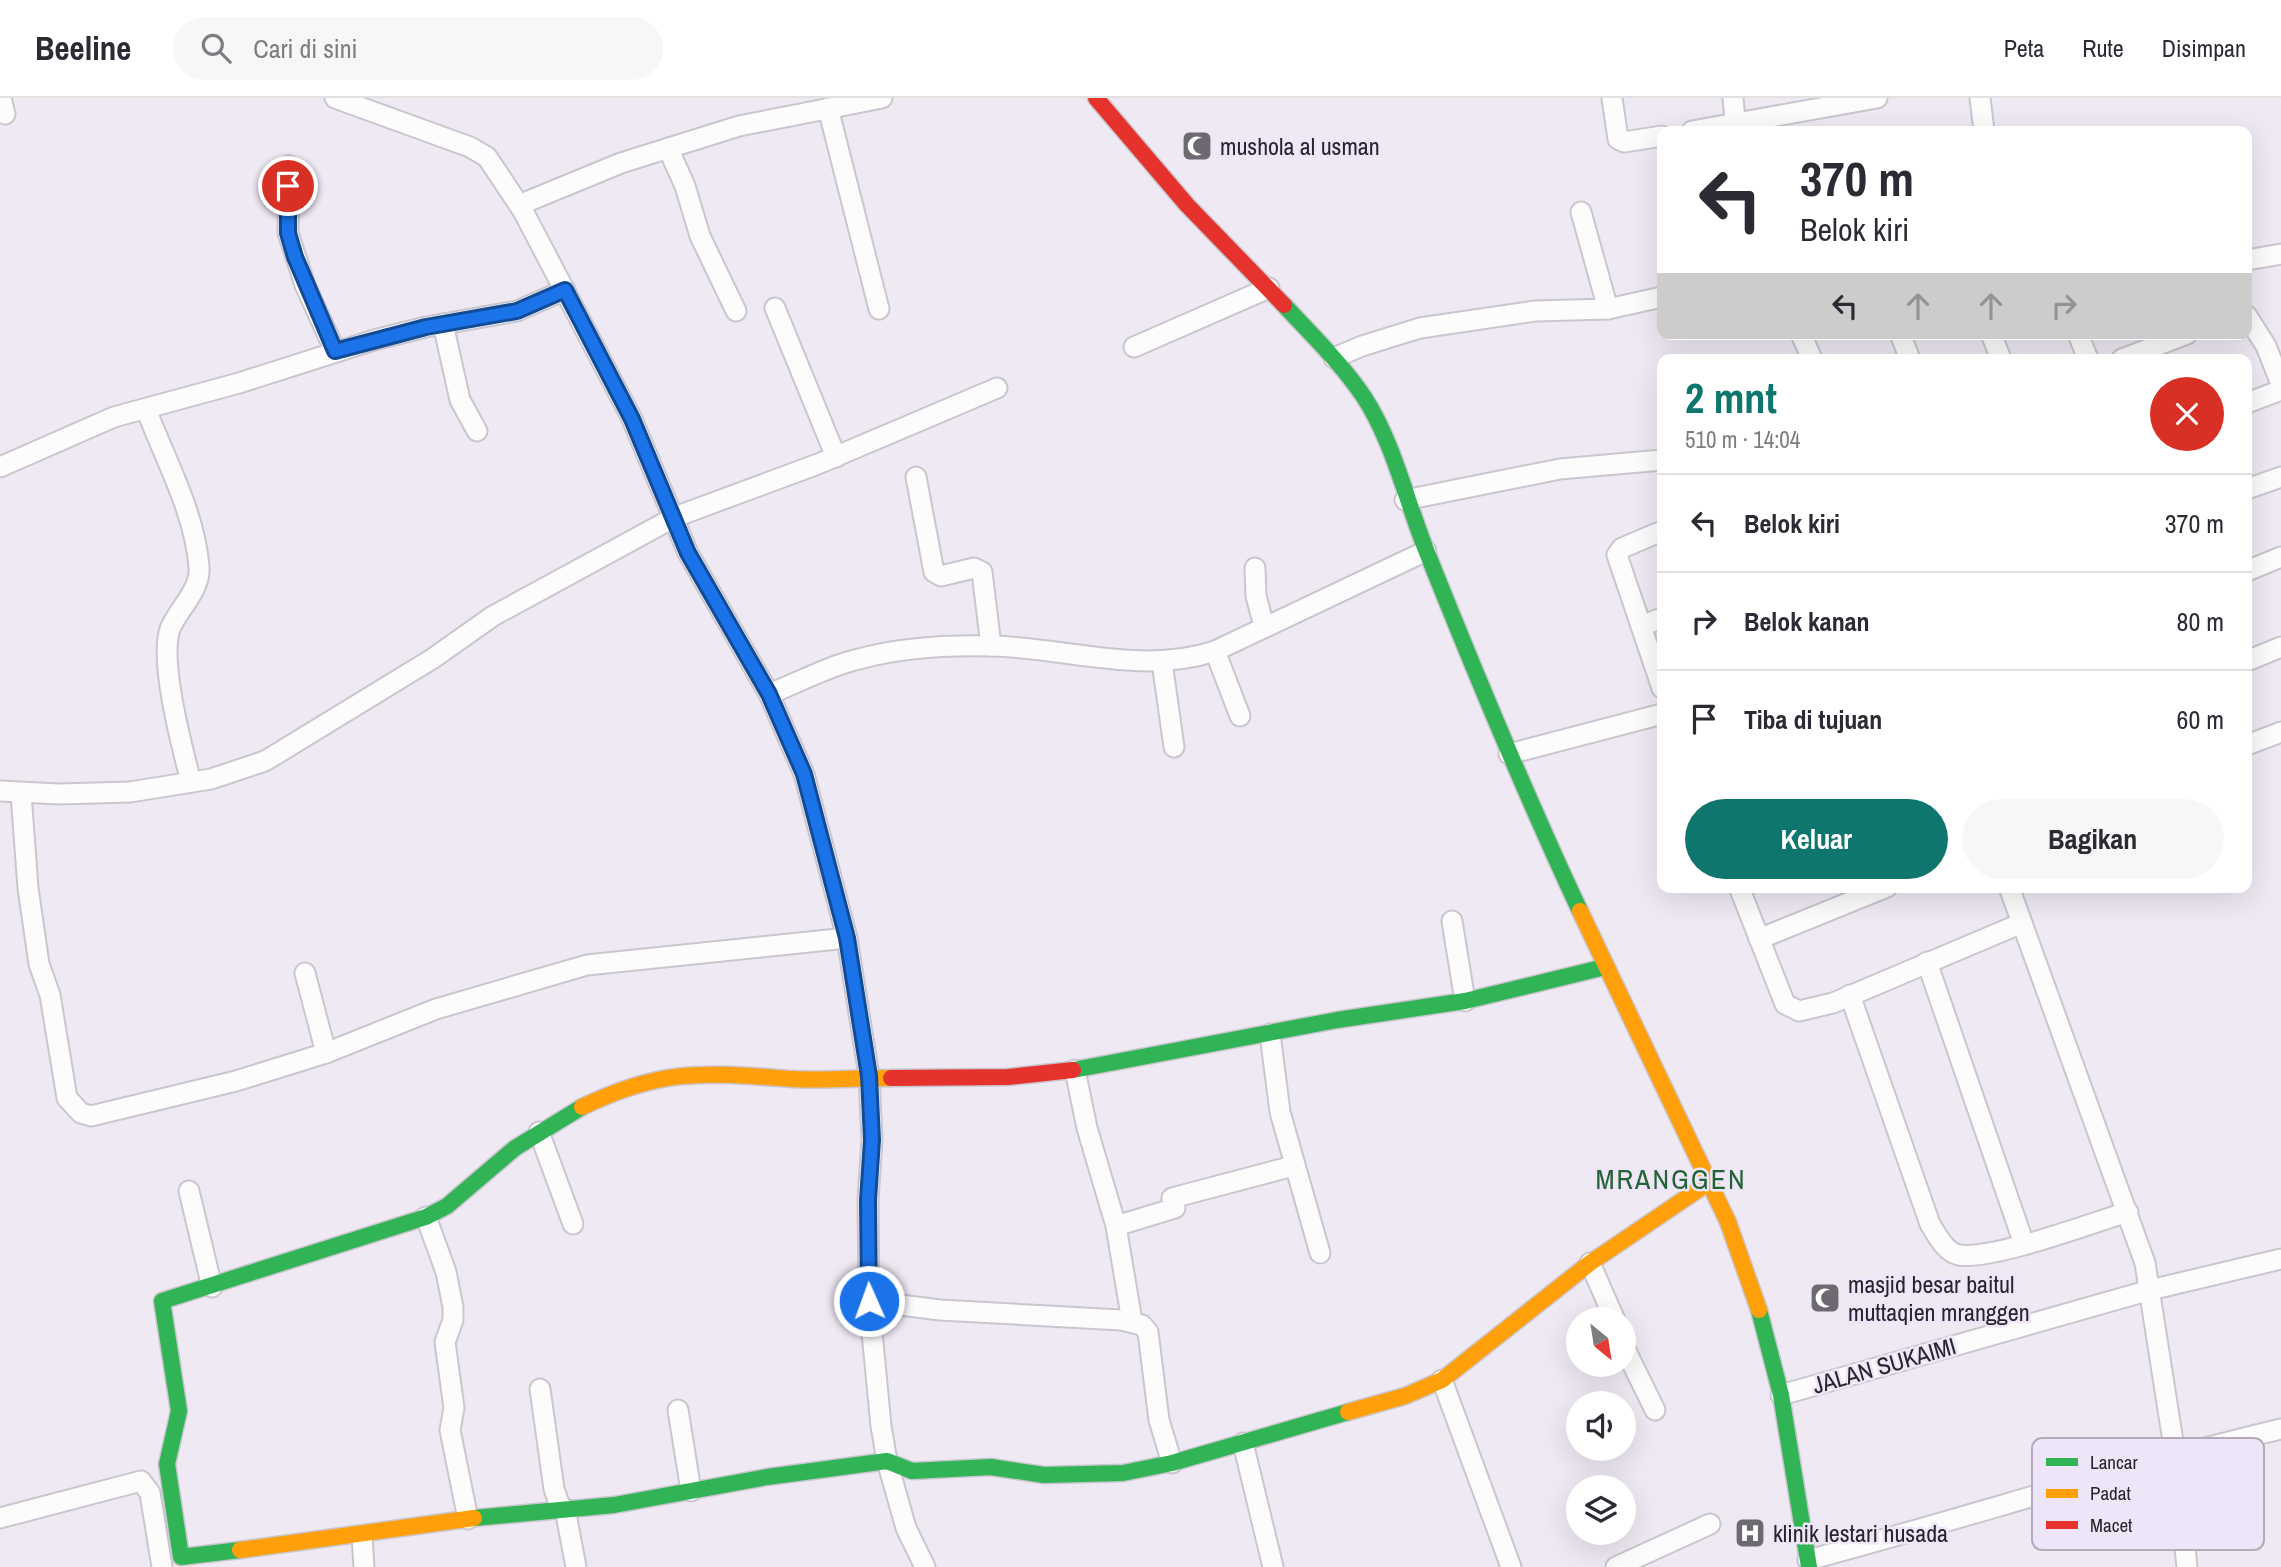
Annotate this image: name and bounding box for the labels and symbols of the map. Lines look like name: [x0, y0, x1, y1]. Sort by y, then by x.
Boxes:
mosque icon: mushola al usman: [1180, 129, 1214, 163]
place label: mushola al usman: [1220, 130, 1380, 162]
pin: [258, 156, 318, 216]
district label: MRANGGEN: [1595, 1160, 1747, 1198]
position arrow: [832, 1264, 906, 1338]
place label: masjid besar baitul muttaqien mranggen: [1848, 1268, 2030, 1328]
mosque icon: masjid besar baitul muttaqien mranggen: [1808, 1281, 1842, 1315]
north arrow: [1566, 1307, 1636, 1377]
street label: JALAN SUKAIMI: [1809, 1329, 1959, 1401]
legend: [2032, 1438, 2264, 1550]
text: Lancar: [2090, 1449, 2138, 1475]
text: Padat: [2090, 1480, 2131, 1506]
text: Macet: [2090, 1512, 2133, 1538]
hospital icon: klinik lestari husada: [1733, 1516, 1767, 1550]
place label: klinik lestari husada: [1773, 1517, 1948, 1549]

